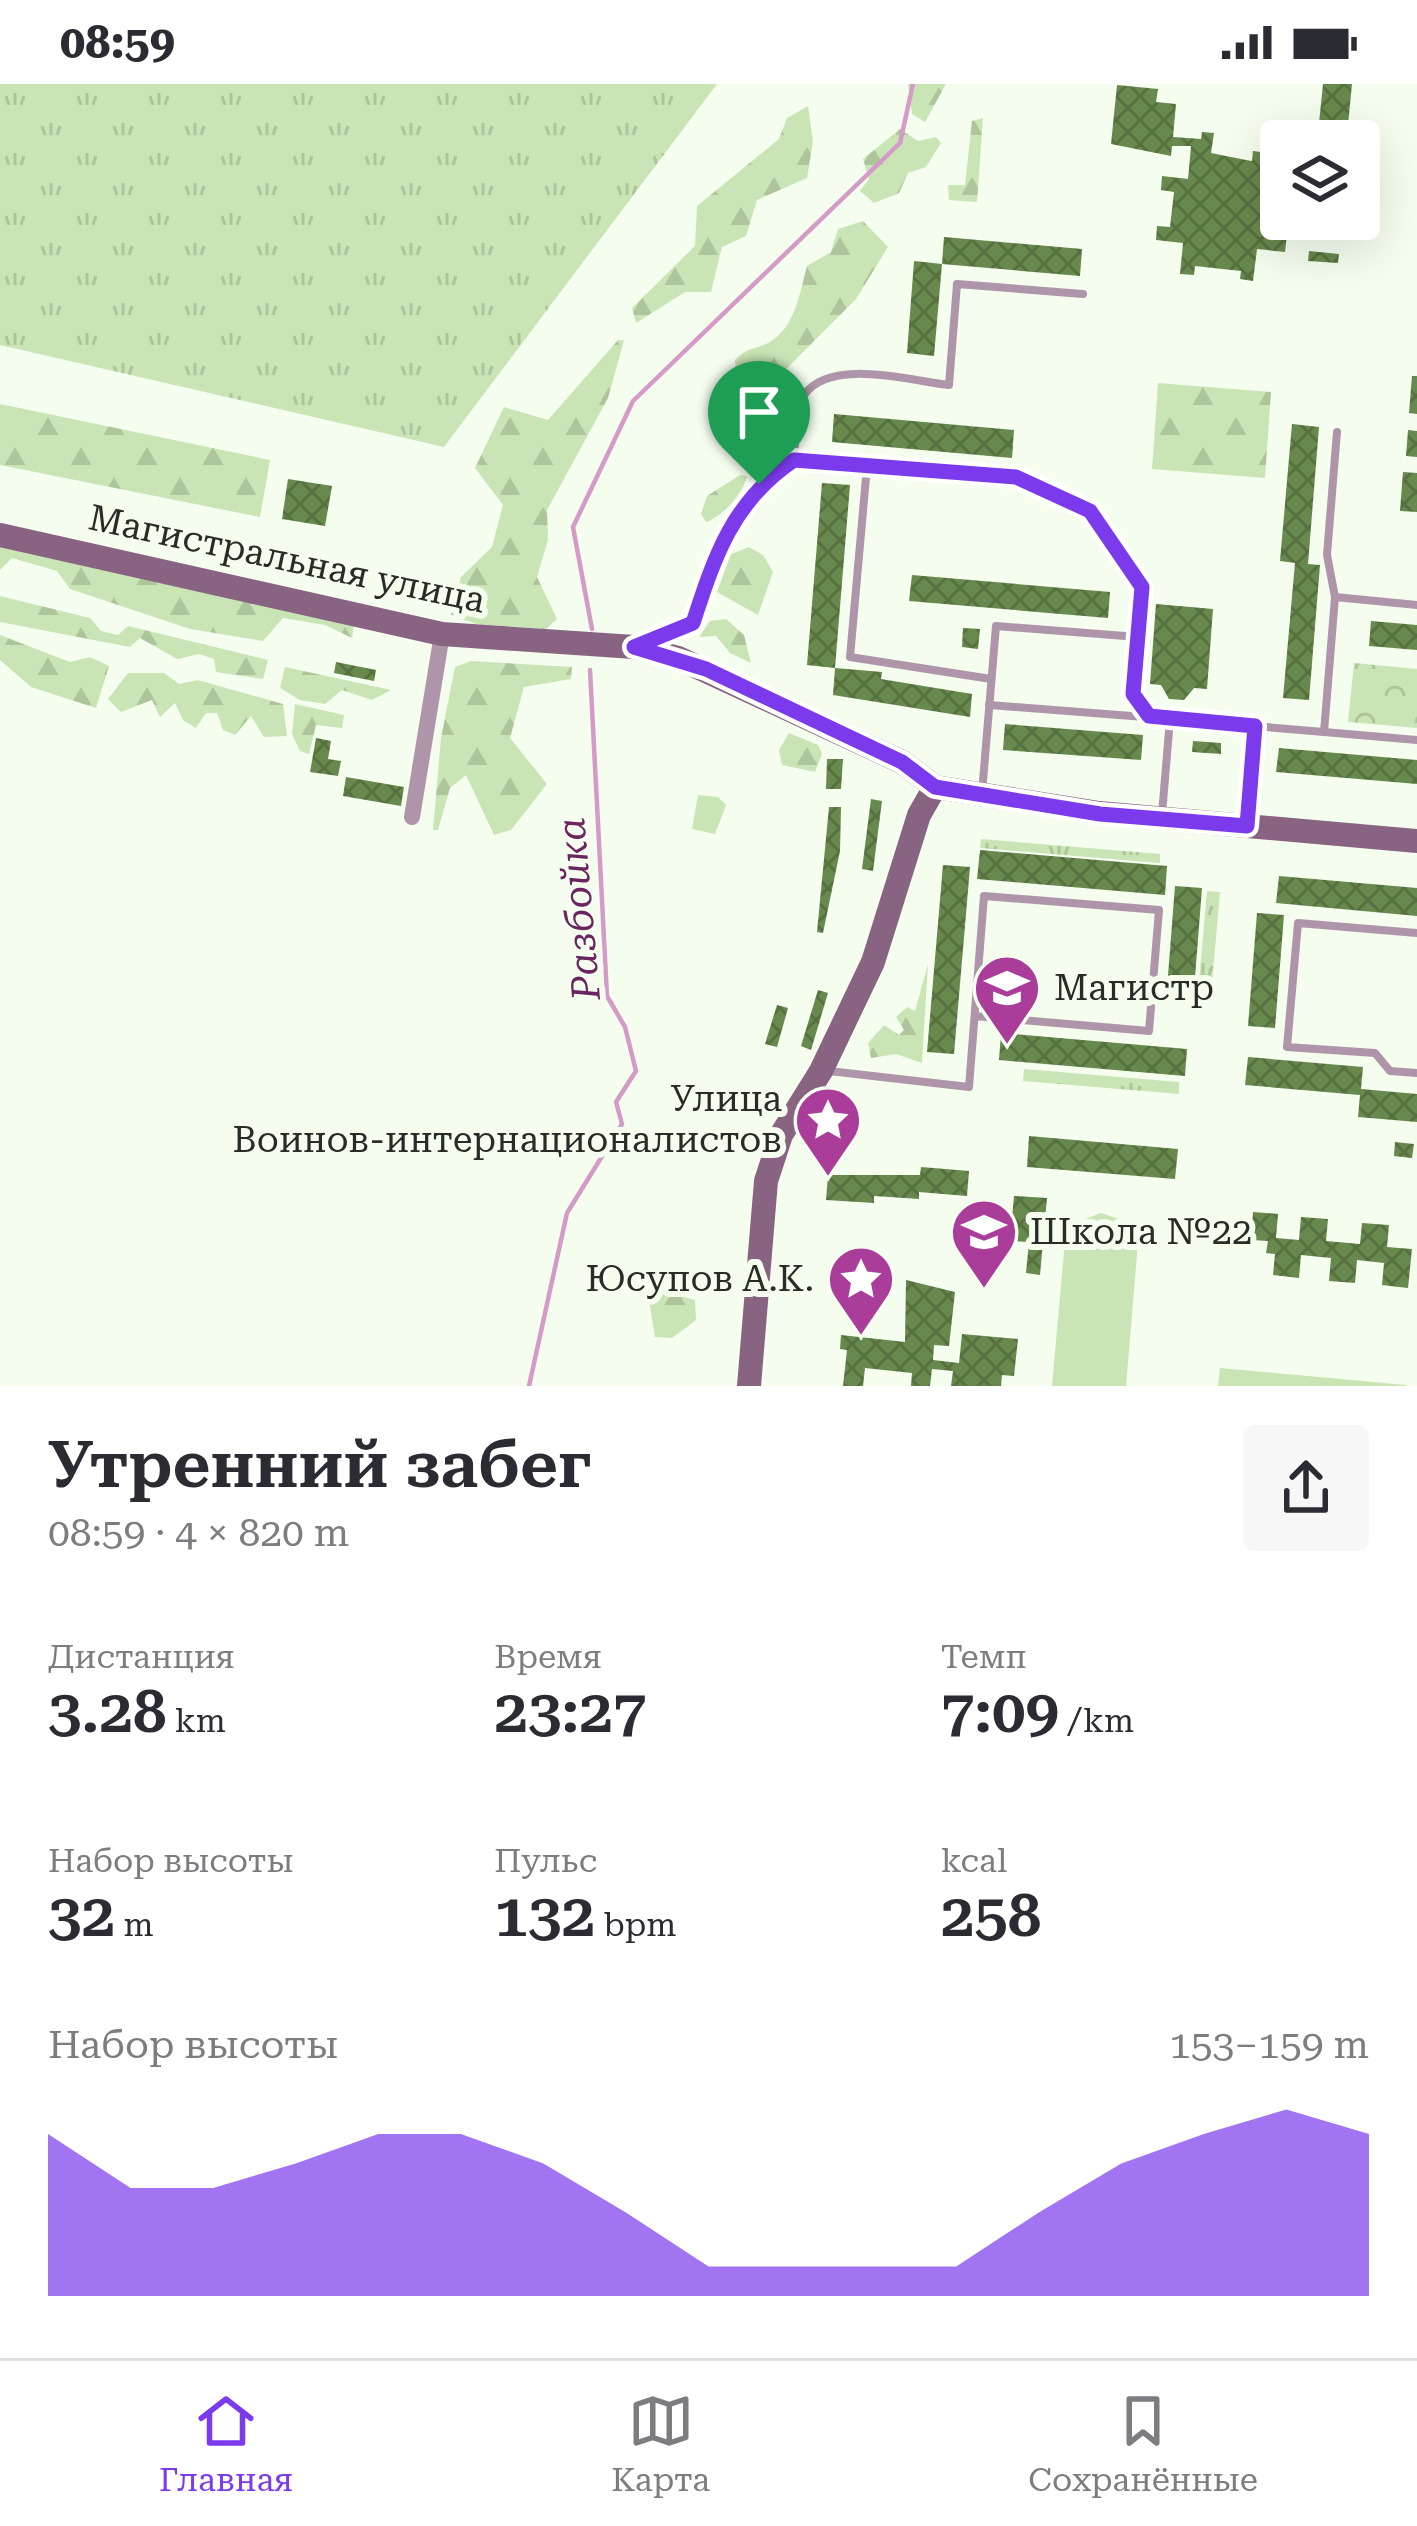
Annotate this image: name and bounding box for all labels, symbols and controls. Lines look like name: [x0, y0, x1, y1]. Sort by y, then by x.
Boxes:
text: 08:59: [60, 16, 175, 69]
map controls: [1260, 120, 1380, 240]
button: layers: [1260, 120, 1380, 240]
pin: [708, 361, 810, 484]
icon: arrive: [726, 379, 792, 445]
street label: Магистральная улица: [85, 496, 489, 622]
water label: Разбойка: [548, 816, 610, 1003]
school or university icon: Магистр: [972, 953, 1042, 1047]
place label: Магистр: [1054, 967, 1214, 1009]
place label: Улица Воинов-интернационалистов: [233, 1078, 782, 1161]
place icon: Улица Воинов-интернационалистов: [793, 1085, 863, 1179]
school or university icon: Школа №22: [949, 1197, 1019, 1291]
place label: Школа №22: [1030, 1211, 1252, 1253]
place icon: Юсупов А.К.: [826, 1244, 896, 1338]
place label: Юсупов А.К.: [586, 1258, 814, 1300]
button: share: [1243, 1425, 1369, 1551]
text: Утренний забег: [48, 1426, 592, 1503]
text: 08:59 · 4 × 820 m: [48, 1510, 349, 1556]
text: Дистанция: [48, 1637, 235, 1676]
text: Время: [494, 1637, 602, 1676]
text: Темп: [941, 1637, 1027, 1676]
text: 3.28: [48, 1676, 167, 1747]
text: 23:27: [494, 1676, 646, 1747]
text: 7:09: [941, 1676, 1059, 1747]
text: km: [167, 1701, 226, 1740]
text: /km: [1059, 1701, 1134, 1740]
text: Набор высоты: [48, 1841, 294, 1880]
text: Пульс: [494, 1841, 597, 1880]
text: kcal: [941, 1841, 1007, 1880]
text: 32: [48, 1880, 115, 1951]
text: 132: [494, 1880, 595, 1951]
text: 258: [941, 1880, 1041, 1951]
text: m: [115, 1905, 154, 1944]
text: bpm: [595, 1905, 676, 1944]
text: Набор высоты: [48, 2022, 338, 2068]
text: 153–159 m: [1169, 2022, 1369, 2068]
tab: Главная: [159, 2388, 293, 2499]
tab: Карта: [611, 2388, 710, 2499]
tab: Сохранённые: [1028, 2388, 1258, 2499]

